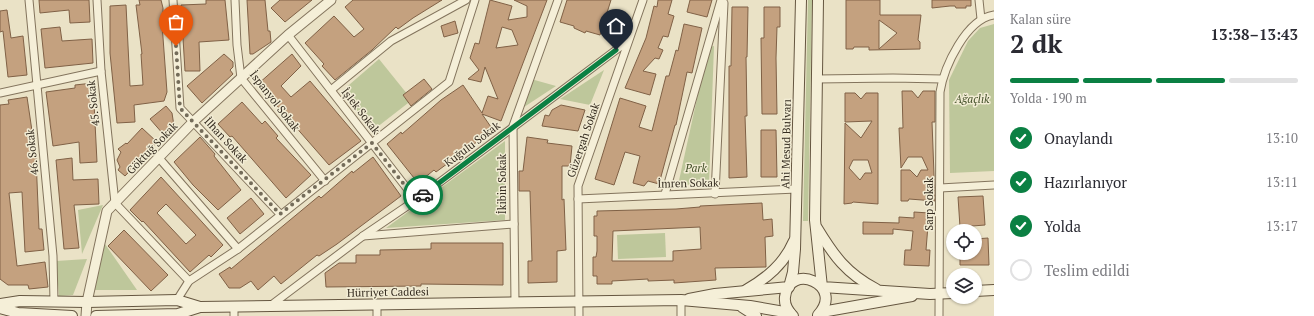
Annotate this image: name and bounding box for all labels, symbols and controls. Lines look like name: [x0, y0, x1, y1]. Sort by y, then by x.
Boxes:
pin: [159, 5, 193, 46]
pin: [599, 9, 633, 50]
text: Kalan süre: [1010, 10, 1071, 28]
icon: bag: [165, 11, 187, 33]
icon: home: [605, 15, 627, 37]
text: 13:38–13:43: [1211, 24, 1298, 44]
text: 2 dk: [1010, 26, 1062, 60]
street label: İspanyol Sokak: [247, 68, 303, 134]
street label: 45. Sokak: [84, 79, 102, 127]
street label: İşlek Sokak: [339, 85, 384, 137]
text: Yolda · 190 m: [1010, 89, 1087, 107]
park label: Ağaçlık: [954, 92, 990, 107]
street label: Ahi Mesud Bulvarı: [778, 99, 794, 189]
street label: Güzergah Sokak: [564, 100, 602, 179]
street label: İlhan Sokak: [201, 114, 251, 166]
street label: Kuğulu Sokak: [441, 118, 503, 170]
street label: Göktuğ Sokak: [124, 119, 181, 177]
icon: check: [1010, 127, 1032, 149]
street label: 46. Sokak: [23, 128, 41, 176]
text: Onaylandı: [1044, 128, 1113, 148]
text: 13:10: [1266, 129, 1298, 147]
street label: İkibin Sokak: [495, 154, 509, 214]
park label: Park: [684, 161, 708, 175]
icon: check: [1010, 171, 1032, 193]
text: Hazırlanıyor: [1044, 172, 1127, 192]
text: 13:11: [1266, 173, 1298, 191]
courier: [403, 175, 443, 215]
street label: İmren Sokak: [657, 175, 719, 191]
street label: Sarp Sokak: [922, 177, 936, 231]
icon: car: [412, 184, 434, 206]
icon: check: [1010, 215, 1032, 237]
text: Yolda: [1044, 216, 1081, 236]
text: 13:17: [1266, 217, 1298, 235]
map controls: [946, 224, 982, 304]
button: locate: [946, 224, 982, 260]
text: Teslim edildi: [1044, 260, 1130, 280]
button: layers: [946, 268, 982, 304]
street label: Hürriyet Caddesi: [347, 284, 429, 300]

